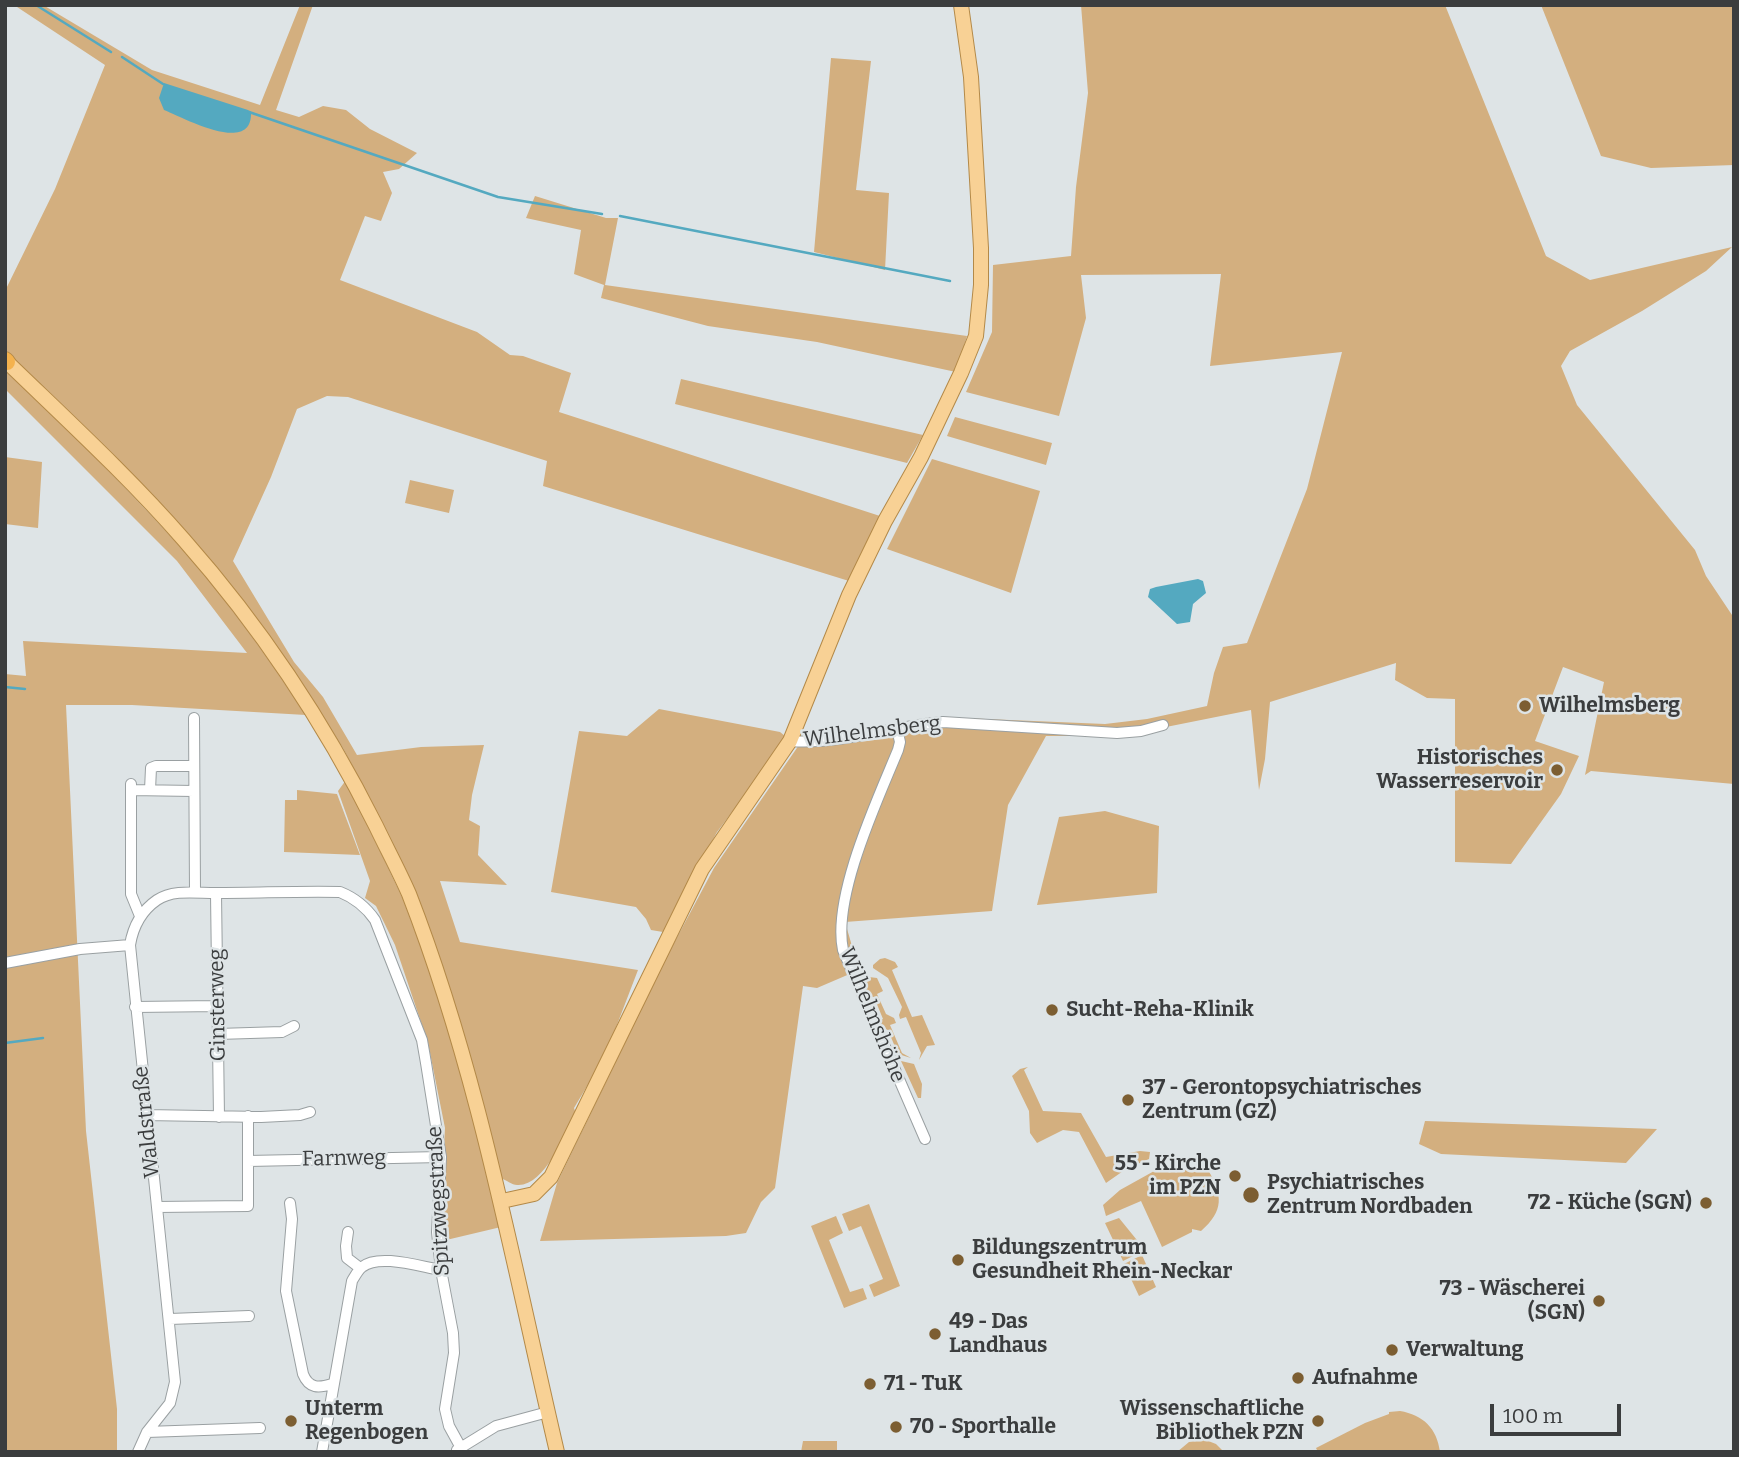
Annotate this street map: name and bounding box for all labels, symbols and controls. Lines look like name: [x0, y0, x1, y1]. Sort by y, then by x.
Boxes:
place label: Wilhelmsberg: [1539, 693, 1680, 719]
marker: Wilhelmsberg: [1517, 698, 1533, 714]
street label: Wilhelmsberg: [802, 711, 942, 753]
place label: Historisches Wasserreservoir: [1376, 745, 1543, 795]
marker: Historisches Wasserreservoir: [1549, 762, 1565, 778]
street label: Wilhelmshöhe: [833, 944, 911, 1086]
street label: Ginsterweg: [204, 948, 232, 1062]
place label: Sucht-Reha-Klinik: [1066, 997, 1254, 1023]
marker: Sucht-Reha-Klinik: [1044, 1002, 1060, 1018]
street label: Waldstraße: [129, 1065, 165, 1179]
place label: 37 - Gerontopsychiatrisches Zentrum (GZ): [1142, 1075, 1422, 1125]
marker: 37 - Gerontopsychiatrisches Zentrum (GZ): [1120, 1092, 1136, 1108]
street label: Spitzwegstraße: [422, 1125, 456, 1277]
street label: Farnweg: [302, 1146, 386, 1172]
place label: 55 - Kirche im PZN: [1114, 1151, 1221, 1201]
marker: 55 - Kirche im PZN: [1227, 1168, 1243, 1184]
place label: Psychiatrisches Zentrum Nordbaden: [1267, 1170, 1473, 1220]
marker: Psychiatrisches Zentrum Nordbaden: [1241, 1185, 1261, 1205]
place label: 72 - Küche (SGN): [1528, 1190, 1692, 1216]
marker: 72 - Küche (SGN): [1698, 1195, 1714, 1211]
place label: Bildungszentrum Gesundheit Rhein-Neckar: [972, 1235, 1232, 1285]
marker: Bildungszentrum Gesundheit Rhein-Neckar: [950, 1252, 966, 1268]
place label: 73 - Wäscherei (SGN): [1440, 1276, 1585, 1326]
marker: 73 - Wäscherei (SGN): [1591, 1293, 1607, 1309]
place label: 49 - Das Landhaus: [949, 1309, 1047, 1359]
marker: 49 - Das Landhaus: [927, 1326, 943, 1342]
place label: Verwaltung: [1406, 1337, 1524, 1363]
marker: Verwaltung: [1384, 1342, 1400, 1358]
place label: Aufnahme: [1312, 1365, 1418, 1391]
marker: Aufnahme: [1290, 1370, 1306, 1386]
place label: 71 - TuK: [884, 1371, 963, 1397]
marker: 71 - TuK: [862, 1376, 878, 1392]
scale bar: [1494, 1390, 1625, 1434]
place label: Unterm Regenbogen: [305, 1396, 428, 1446]
place label: Wissenschaftliche Bibliothek PZN: [1120, 1396, 1304, 1446]
text: 100 m: [1503, 1403, 1563, 1429]
marker: Unterm Regenbogen: [283, 1413, 299, 1429]
marker: Wissenschaftliche Bibliothek PZN: [1310, 1413, 1326, 1429]
place label: 70 - Sporthalle: [910, 1414, 1056, 1440]
marker: 70 - Sporthalle: [888, 1419, 904, 1435]

